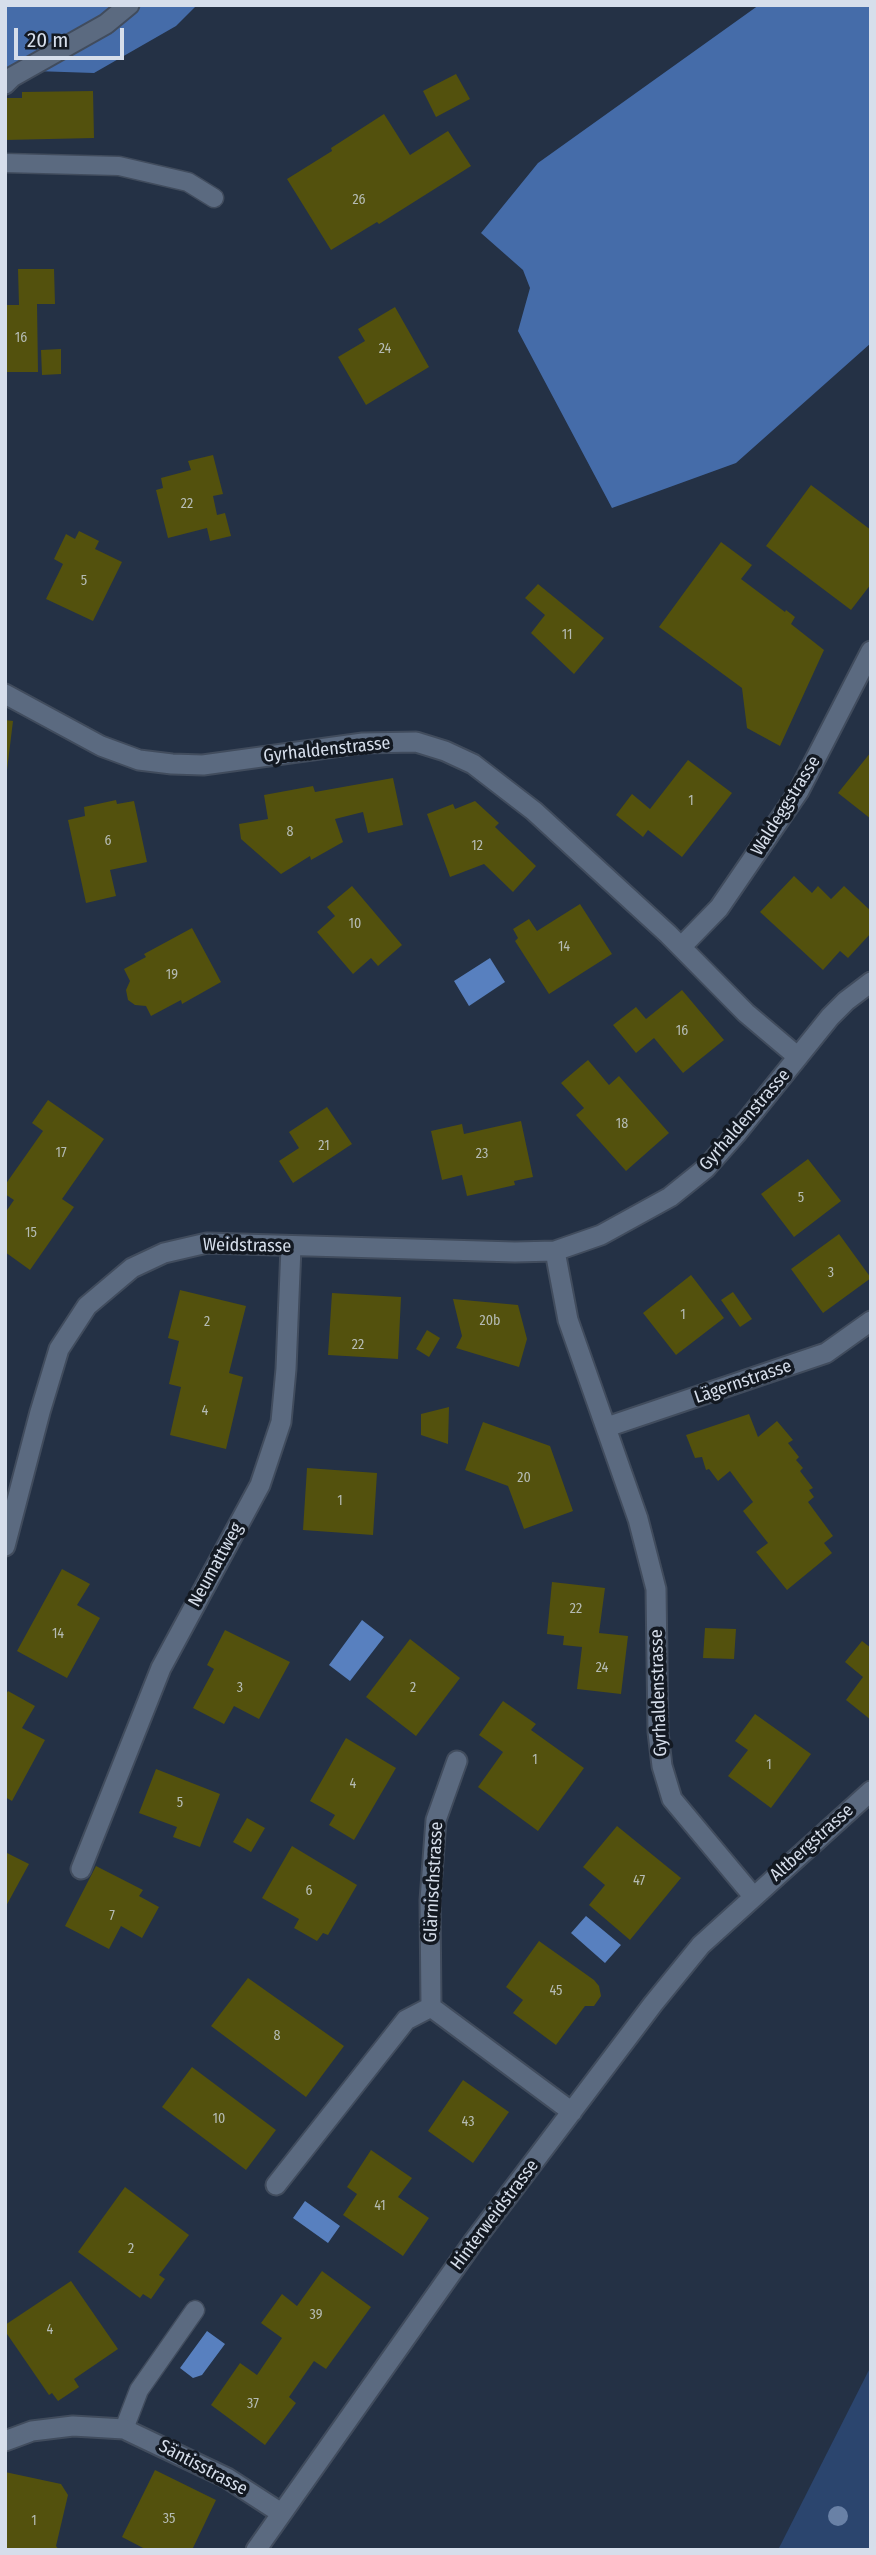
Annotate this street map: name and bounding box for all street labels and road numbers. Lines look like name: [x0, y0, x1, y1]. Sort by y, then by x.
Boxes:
street label: Gyrhaldenstrasse: [262, 733, 392, 767]
street label: Waldeggstrasse: [747, 752, 825, 860]
street label: Gyrhaldenstrasse: [695, 1065, 795, 1175]
street label: Weidstrasse: [203, 1234, 291, 1258]
street label: Lägernstrasse: [692, 1355, 794, 1409]
street label: Neumattweg: [184, 1519, 248, 1611]
street label: Gyrhaldenstrasse: [646, 1629, 672, 1757]
street label: Altbergstrasse: [766, 1800, 858, 1886]
street label: Glärnischstrasse: [420, 1821, 448, 1943]
street label: Hinterweidstrasse: [446, 2156, 544, 2274]
street label: Säntisstrasse: [155, 2436, 251, 2500]

